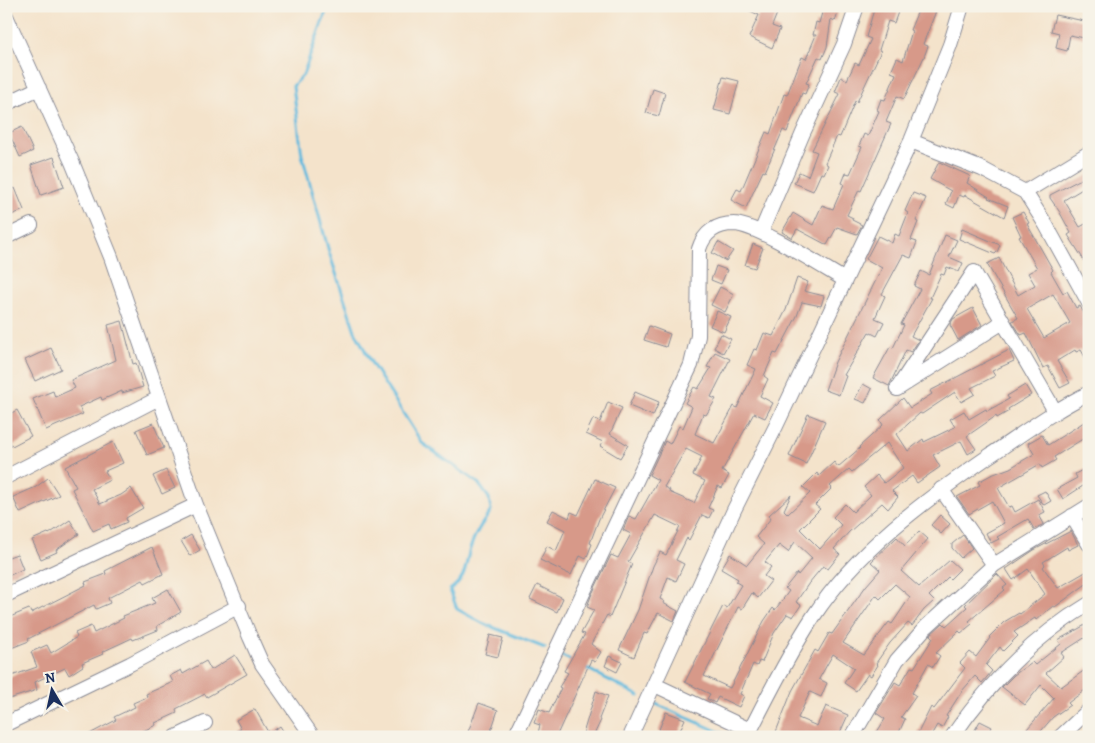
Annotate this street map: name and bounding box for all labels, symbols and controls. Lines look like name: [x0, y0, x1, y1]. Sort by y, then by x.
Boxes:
north arrow: [28, 666, 78, 716]
text: N: [44, 667, 57, 688]

